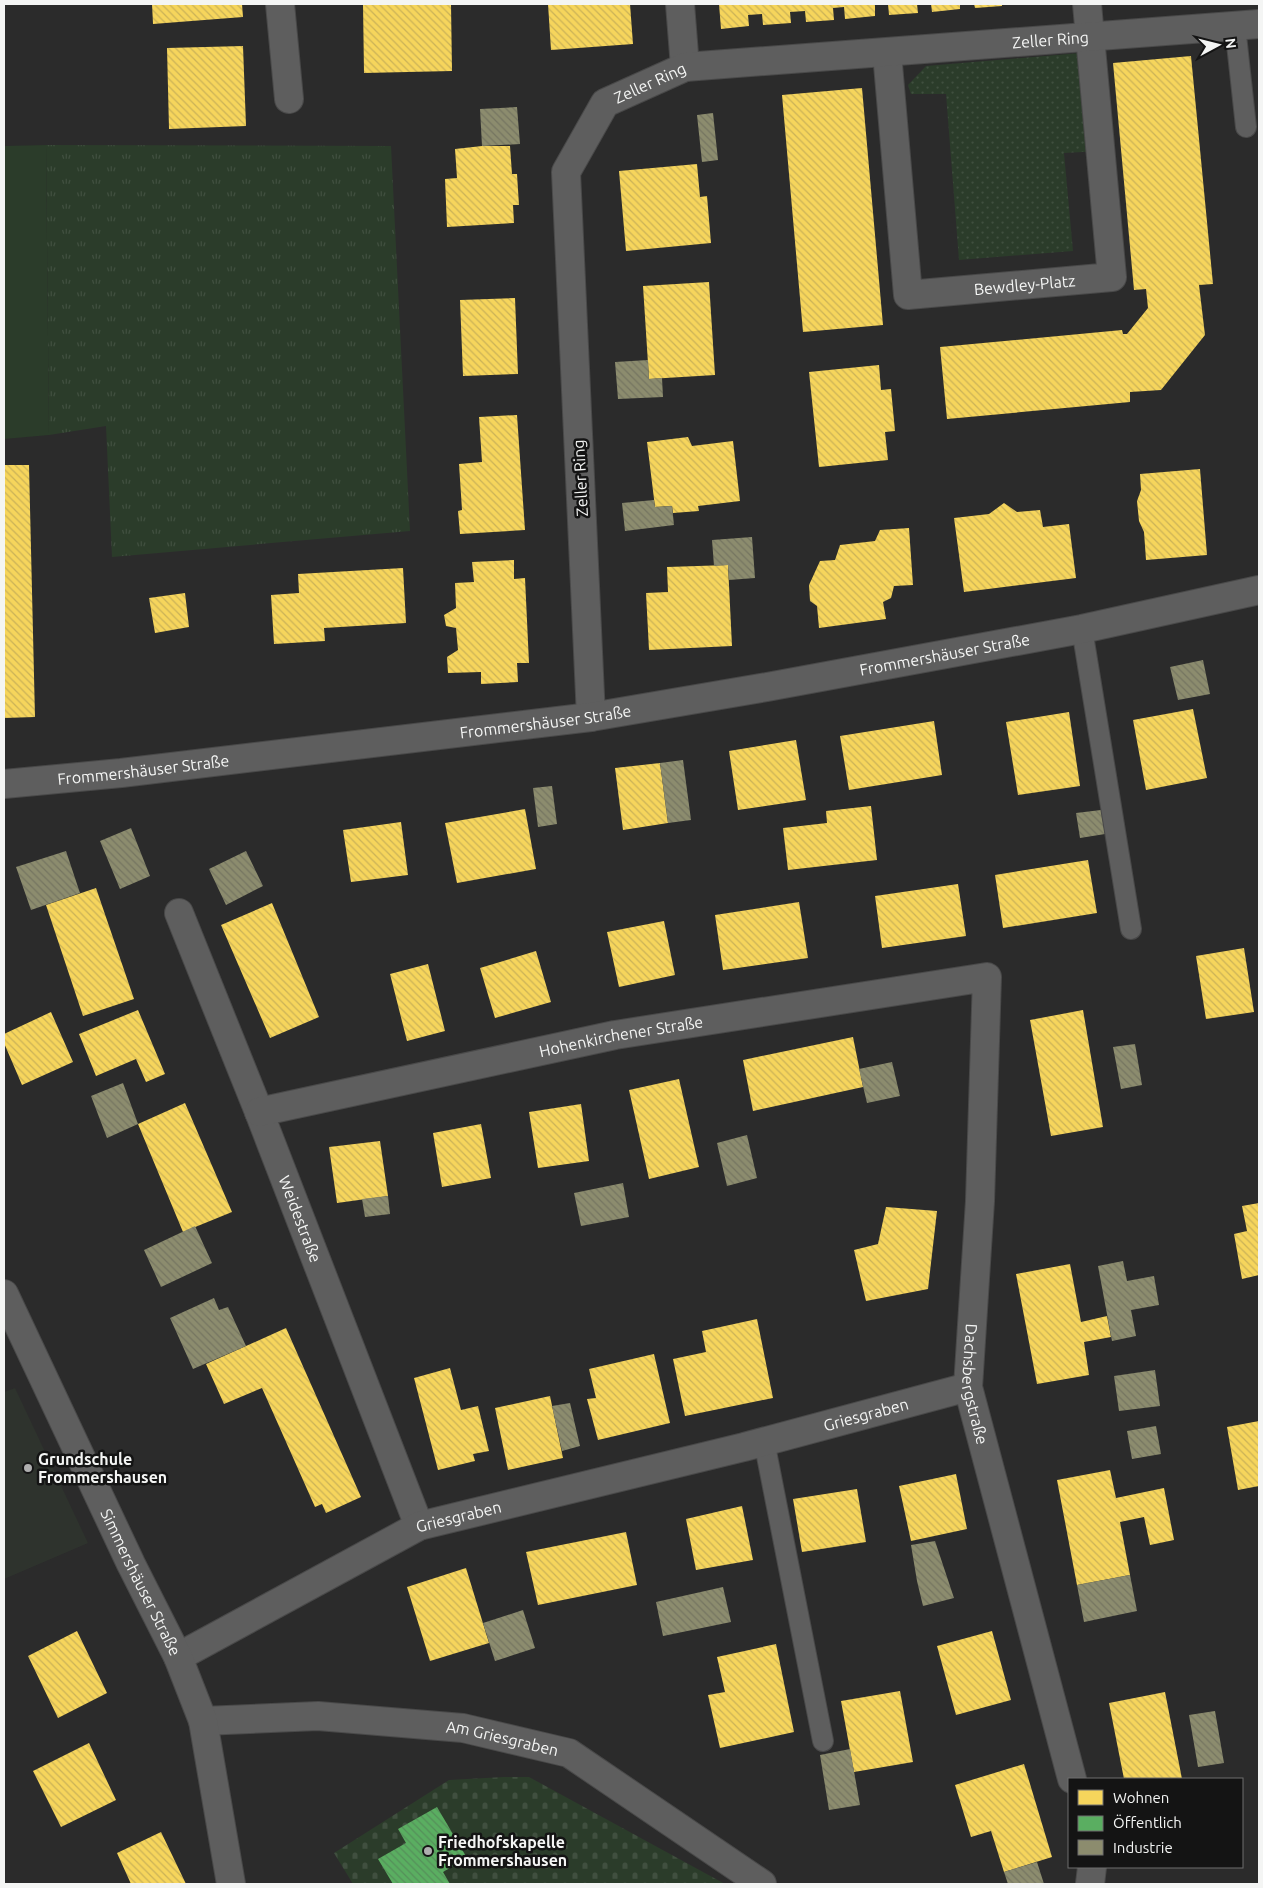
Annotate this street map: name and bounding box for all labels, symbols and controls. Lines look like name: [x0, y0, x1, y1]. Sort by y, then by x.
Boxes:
north arrow: [1193, 20, 1243, 70]
street label: Zeller Ring: [1011, 28, 1090, 51]
text: N: [1222, 37, 1239, 50]
street label: Zeller Ring: [611, 59, 689, 107]
street label: Bewdley-Platz: [973, 271, 1076, 298]
street label: Zeller Ring: [569, 439, 591, 517]
street label: Frommershäuser Straße: [858, 630, 1031, 679]
street label: Frommershäuser Straße: [459, 701, 632, 742]
street label: Frommershäuser Straße: [57, 751, 230, 788]
street label: Hohenkirchener Straße: [537, 1012, 704, 1060]
street label: Weidestraße: [275, 1173, 325, 1265]
street label: Dachsbergstraße: [959, 1323, 992, 1446]
street label: Griesgraben: [821, 1394, 910, 1434]
place label: Grundschule Frommershausen: [38, 1450, 167, 1486]
marker: Grundschule Frommershausen: [22, 1462, 34, 1474]
street label: Griesgraben: [414, 1497, 503, 1535]
street label: Simmershäuser Straße: [97, 1506, 185, 1658]
street label: Am Griesgraben: [445, 1718, 560, 1759]
legend: [1068, 1778, 1243, 1868]
text: Wohnen: [1113, 1789, 1169, 1806]
text: Öffentlich: [1113, 1814, 1182, 1831]
place label: Friedhofskapelle Frommershausen: [438, 1833, 567, 1869]
text: Industrie: [1113, 1839, 1173, 1856]
marker: Friedhofskapelle Frommershausen: [422, 1845, 434, 1857]

